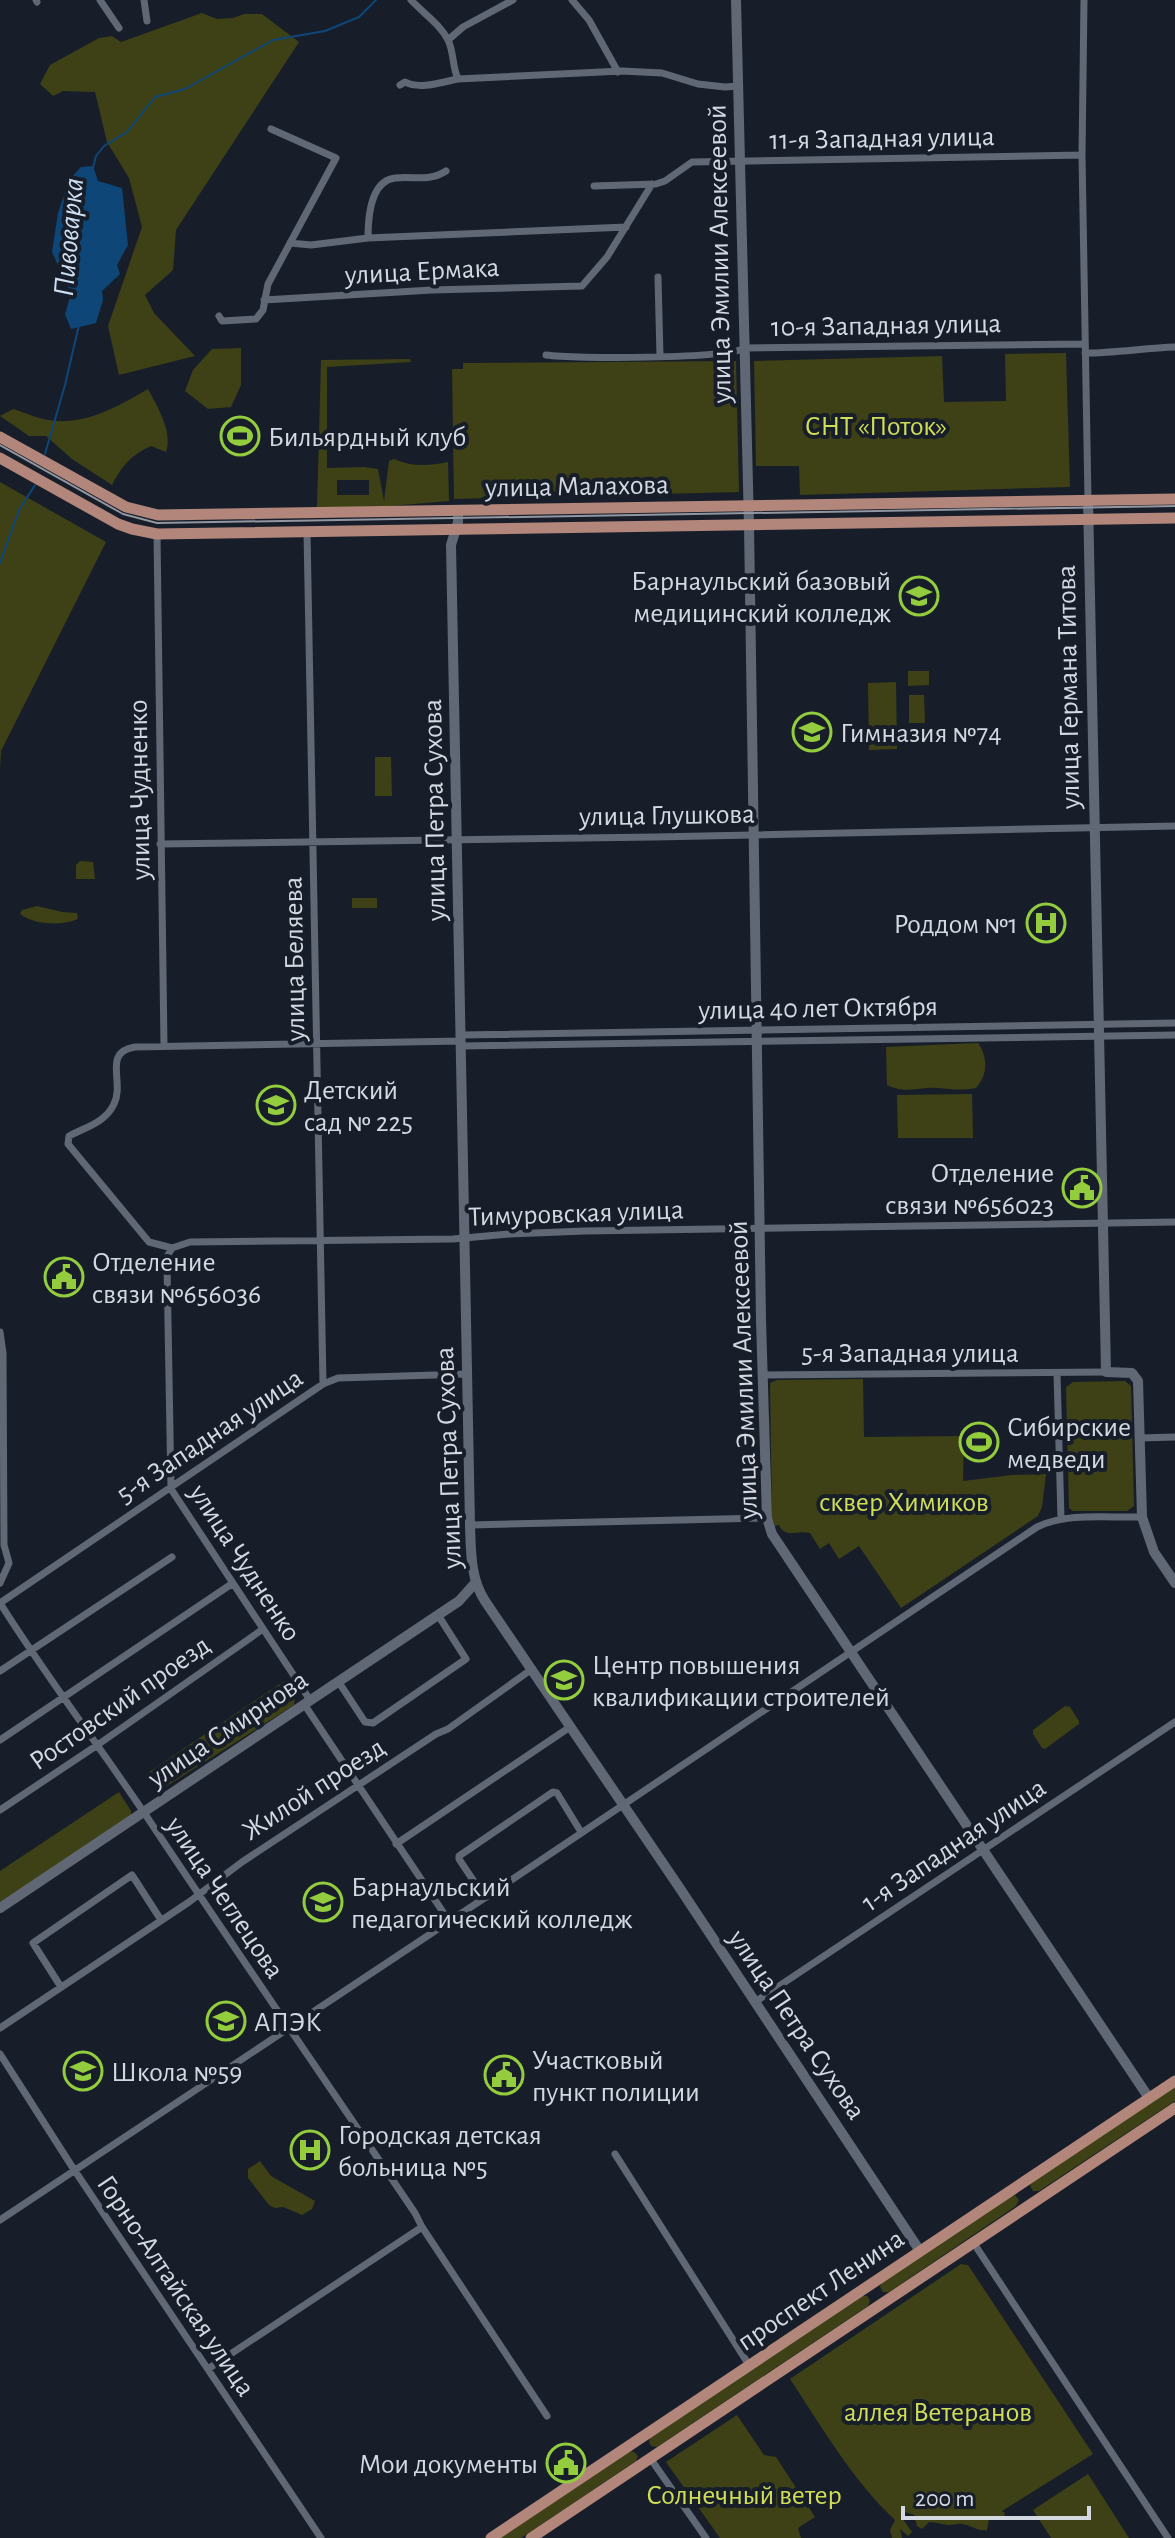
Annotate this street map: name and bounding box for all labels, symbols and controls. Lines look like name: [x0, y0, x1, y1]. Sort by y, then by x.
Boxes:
street label: улица Эмилии Алексеевой: [703, 104, 737, 405]
street label: 11-я Западная улица: [769, 123, 995, 155]
water label: Пивоварка: [49, 176, 89, 298]
street label: улица Ермака: [343, 254, 500, 290]
street label: 10-я Западная улица: [771, 310, 1002, 342]
park label: СНТ «Поток»: [805, 413, 947, 441]
sports icon: Бильярдный клуб: [219, 415, 261, 457]
place label: Бильярдный клуб: [268, 424, 466, 452]
street label: улица Малахова: [484, 471, 669, 503]
street label: улица Германа Титова: [1053, 564, 1085, 810]
place label: Барнаульский базовый медицинский колледж: [631, 568, 891, 628]
school or university icon: Барнаульский базовый медицинский колледж: [898, 575, 940, 617]
street label: улица Петра Сухова: [419, 698, 451, 922]
street label: улица Чудненко: [124, 699, 156, 882]
school or university icon: Гимназия №74: [791, 711, 833, 753]
place label: Гимназия №74: [840, 720, 1002, 748]
street label: улица Глушкова: [578, 800, 755, 832]
street label: улица Беляева: [280, 876, 310, 1043]
hospital icon: Роддом №1: [1025, 902, 1067, 944]
place label: Роддом №1: [893, 911, 1018, 939]
street label: улица 40 лет Октября: [697, 993, 938, 1025]
place label: Детский сад № 225: [304, 1077, 413, 1137]
school or university icon: Детский сад № 225: [255, 1084, 297, 1126]
place label: Отделение связи №656023: [885, 1160, 1054, 1220]
public building icon: Отделение связи №656023: [1061, 1167, 1103, 1209]
street label: Тимуровская улица: [468, 1196, 684, 1232]
street label: улица Эмилии Алексеевой: [725, 1220, 763, 1521]
place label: Отделение связи №656036: [92, 1249, 261, 1309]
public building icon: Отделение связи №656036: [43, 1256, 85, 1298]
street label: 5-я Западная улица: [801, 1340, 1019, 1368]
street label: улица Петра Сухова: [431, 1346, 467, 1570]
street label: 5-я Западная улица: [112, 1364, 308, 1509]
place label: Сибирские медведи: [1007, 1414, 1131, 1474]
sports icon: Сибирские медведи: [958, 1421, 1000, 1463]
street label: улица Чудненко: [183, 1479, 305, 1646]
park label: сквер Химиков: [819, 1489, 989, 1517]
street label: Ростовский проезд: [25, 1631, 216, 1776]
place label: Центр повышения квалификации строителей: [592, 1652, 890, 1712]
school or university icon: Центр повышения квалификации строителей: [543, 1659, 585, 1701]
street label: улица Смирнова: [142, 1666, 313, 1794]
street label: Жилой проезд: [238, 1733, 390, 1846]
street label: 1-я Западная улица: [857, 1774, 1051, 1918]
street label: улица Чеглецова: [160, 1811, 289, 1984]
place label: Барнаульский педагогический колледж: [351, 1874, 633, 1934]
school or university icon: Барнаульский педагогический колледж: [302, 1881, 344, 1923]
street label: улица Петра Сухова: [722, 1924, 870, 2125]
school or university icon: АПЭК: [205, 2000, 247, 2042]
place label: АПЭК: [254, 2009, 322, 2037]
place label: Участковый пункт полиции: [532, 2047, 700, 2107]
school or university icon: Школа №59: [62, 2050, 104, 2092]
public building icon: Участковый пункт полиции: [483, 2054, 525, 2096]
place label: Школа №59: [111, 2059, 242, 2087]
place label: Городская детская больница №5: [338, 2122, 542, 2182]
hospital icon: Городская детская больница №5: [289, 2129, 331, 2171]
street label: Горно-Алтайская улица: [91, 2171, 260, 2402]
street label: проспект Ленина: [733, 2225, 910, 2357]
park label: аллея Ветеранов: [844, 2399, 1032, 2427]
public building icon: Мои документы: [545, 2442, 587, 2484]
place label: Мои документы: [359, 2451, 538, 2479]
scale bar: [903, 2470, 1089, 2520]
park label: Солнечный ветер: [646, 2482, 842, 2510]
text: 200 m: [915, 2487, 974, 2511]

